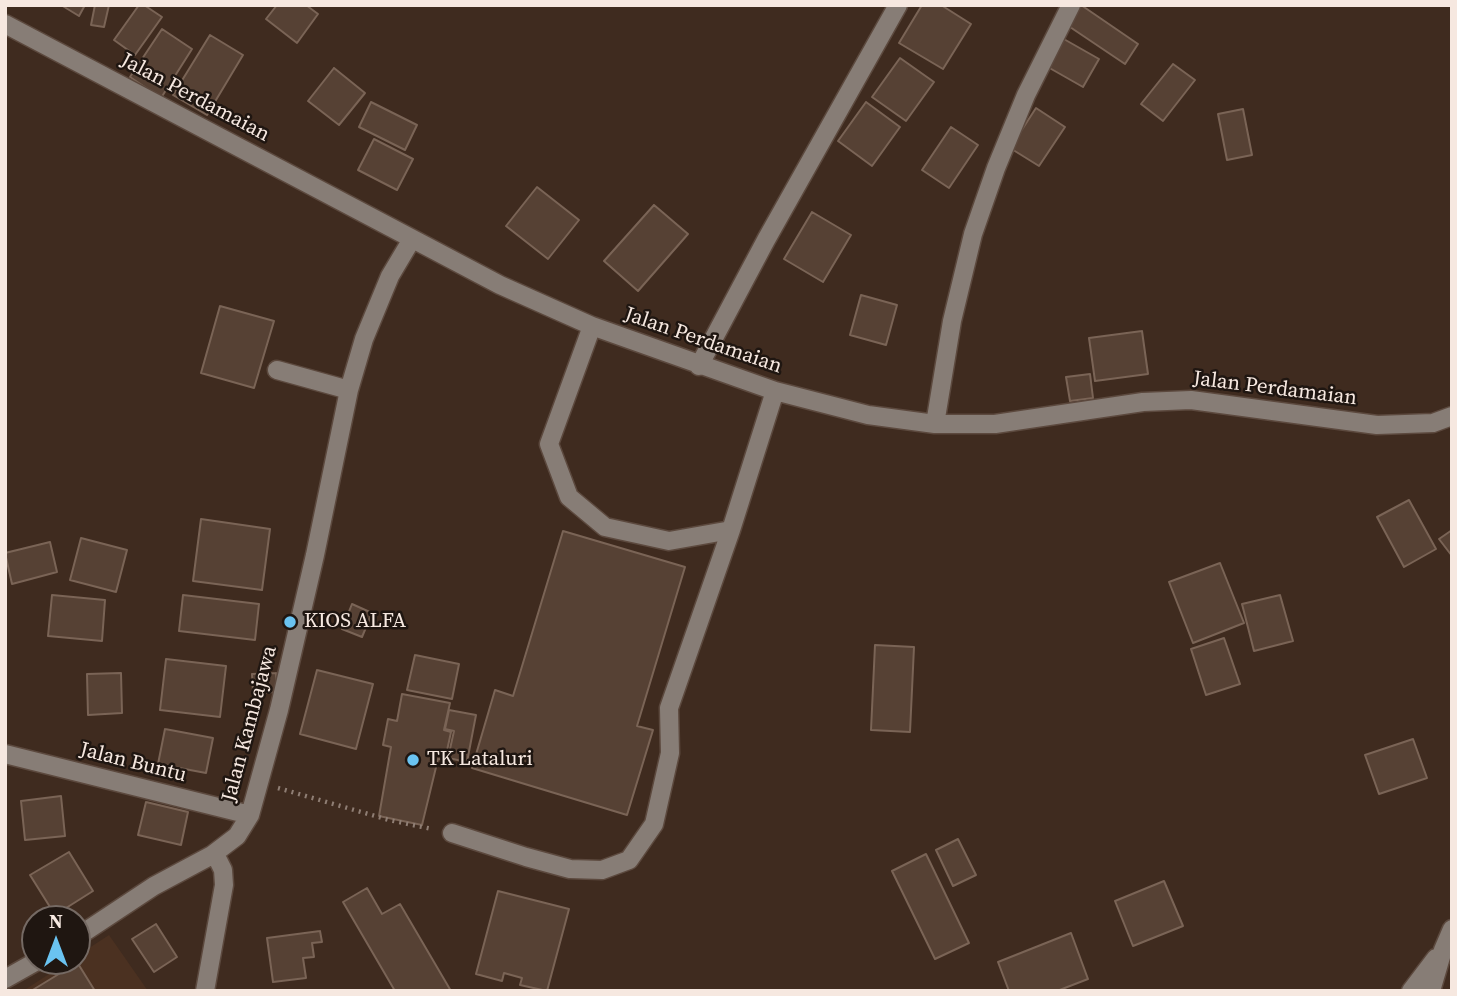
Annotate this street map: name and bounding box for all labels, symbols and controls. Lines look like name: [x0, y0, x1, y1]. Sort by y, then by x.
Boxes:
street label: Jalan Perdamaian: [116, 48, 274, 148]
street label: Jalan Perdamaian: [621, 302, 785, 380]
street label: Jalan Perdamaian: [1192, 366, 1358, 412]
place label: KIOS ALFA: [304, 609, 406, 635]
marker: KIOS ALFA: [282, 614, 298, 630]
street label: Jalan Kambajawa: [217, 643, 283, 805]
street label: Jalan Buntu: [77, 738, 189, 788]
place label: TK Lataluri: [427, 747, 533, 773]
marker: TK Lataluri: [405, 752, 421, 768]
north arrow: [21, 905, 91, 975]
text: N: [49, 908, 63, 934]

